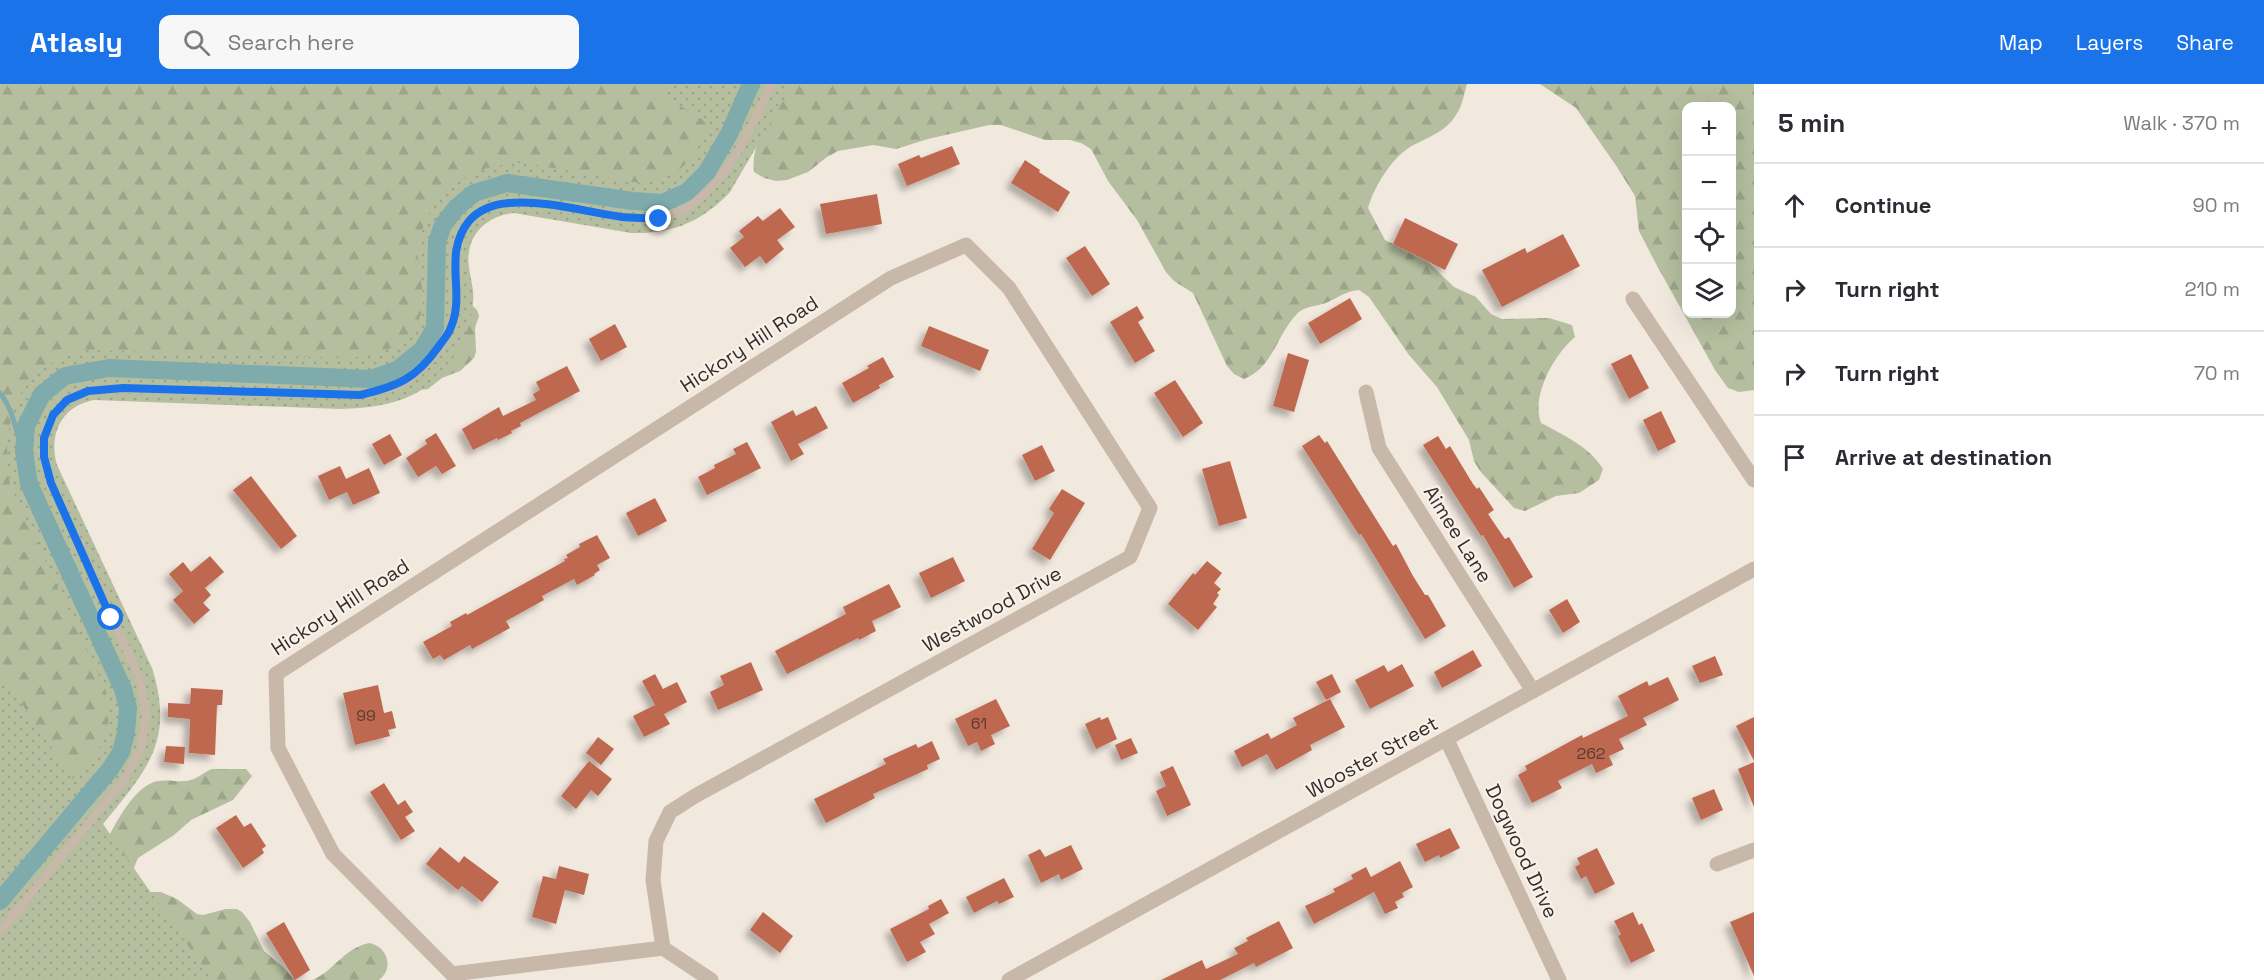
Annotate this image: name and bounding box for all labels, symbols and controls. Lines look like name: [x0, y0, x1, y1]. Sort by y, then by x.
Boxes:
search box: [159, 15, 579, 69]
text: Atlasly: [30, 24, 123, 60]
icon: search: [180, 26, 213, 59]
text: Search here: [228, 28, 354, 56]
text: Map: [1999, 29, 2043, 56]
text: Layers: [2076, 29, 2143, 56]
text: Share: [2176, 29, 2234, 56]
map controls: [1682, 102, 1736, 318]
button: +: [1682, 102, 1736, 156]
text: 5 min: [1778, 106, 1845, 140]
text: Walk · 370 m: [2123, 110, 2240, 136]
button: −: [1682, 156, 1736, 210]
icon: ahead: [1778, 189, 1811, 222]
text: Continue: [1835, 191, 1931, 219]
text: 90 m: [2193, 192, 2240, 218]
route end: [645, 205, 671, 231]
button: locate: [1682, 210, 1736, 264]
button: layers: [1682, 264, 1736, 318]
icon: right: [1778, 273, 1811, 306]
text: Turn right: [1835, 275, 1940, 303]
text: 210 m: [2184, 276, 2240, 302]
street label: Hickory Hill Road: [675, 290, 823, 398]
icon: right: [1778, 357, 1811, 390]
text: Turn right: [1835, 359, 1940, 387]
text: 70 m: [2194, 360, 2240, 386]
icon: arrive: [1778, 441, 1811, 474]
text: Arrive at destination: [1835, 443, 2052, 471]
street label: Aimee Lane: [1418, 480, 1498, 588]
street label: Hickory Hill Road: [266, 553, 414, 661]
street label: Westwood Drive: [918, 560, 1066, 658]
route start: [97, 604, 123, 630]
house number: 99: [356, 705, 376, 726]
street label: Wooster Street: [1302, 710, 1442, 804]
house number: 61: [971, 713, 987, 734]
house number: 262: [1576, 743, 1606, 764]
street label: Dogwood Drive: [1480, 780, 1564, 922]

